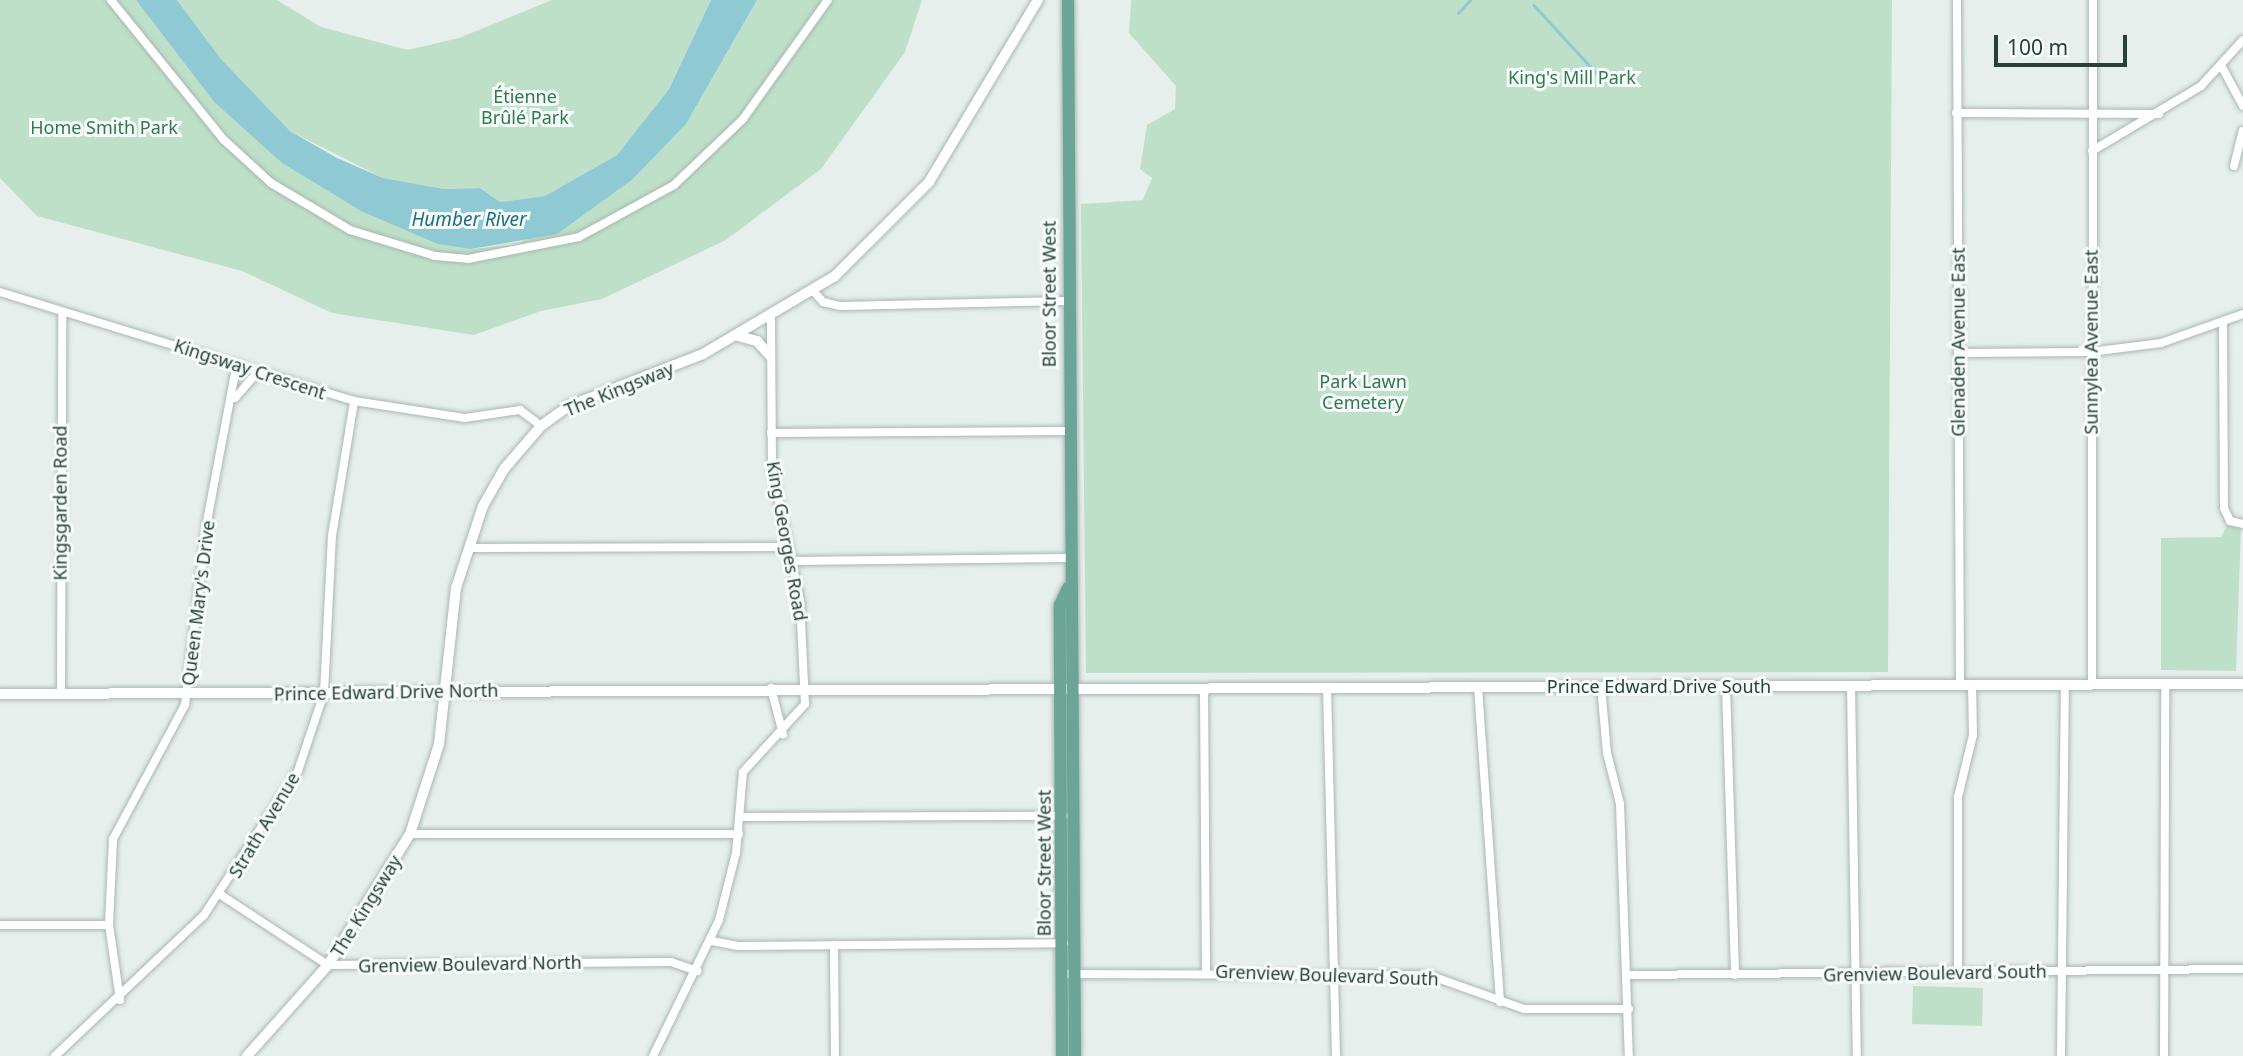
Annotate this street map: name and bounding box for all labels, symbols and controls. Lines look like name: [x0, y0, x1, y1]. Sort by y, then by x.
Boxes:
scale bar: [1998, 21, 2131, 65]
text: 100 m: [2007, 33, 2068, 61]
park label: King's Mill Park: [1508, 66, 1636, 88]
park label: Étienne Brûlé Park: [481, 86, 569, 128]
park label: Home Smith Park: [30, 116, 178, 138]
water label: Humber River: [411, 209, 527, 231]
street label: Bloor Street West: [1038, 221, 1060, 367]
street label: Glenaden Avenue East: [1947, 247, 1969, 437]
street label: Sunnylea Avenue East: [2080, 249, 2102, 435]
street label: Kingsway Crescent: [171, 334, 329, 404]
street label: The Kingsway: [561, 357, 677, 421]
park label: Park Lawn Cemetery: [1319, 371, 1407, 414]
street label: Kingsgarden Road: [49, 425, 71, 581]
street label: King Georges Road: [762, 459, 812, 623]
street label: Queen Mary's Drive: [177, 519, 219, 687]
street label: Prince Edward Drive South: [1547, 675, 1771, 697]
street label: Prince Edward Drive North: [274, 679, 498, 705]
street label: Strath Avenue: [224, 768, 304, 882]
street label: Bloor Street West: [1033, 790, 1055, 936]
street label: The Kingsway: [326, 851, 406, 961]
street label: Grenview Boulevard North: [358, 951, 582, 977]
street label: Grenview Boulevard South: [1215, 960, 1439, 990]
street label: Grenview Boulevard South: [1823, 960, 2047, 986]

